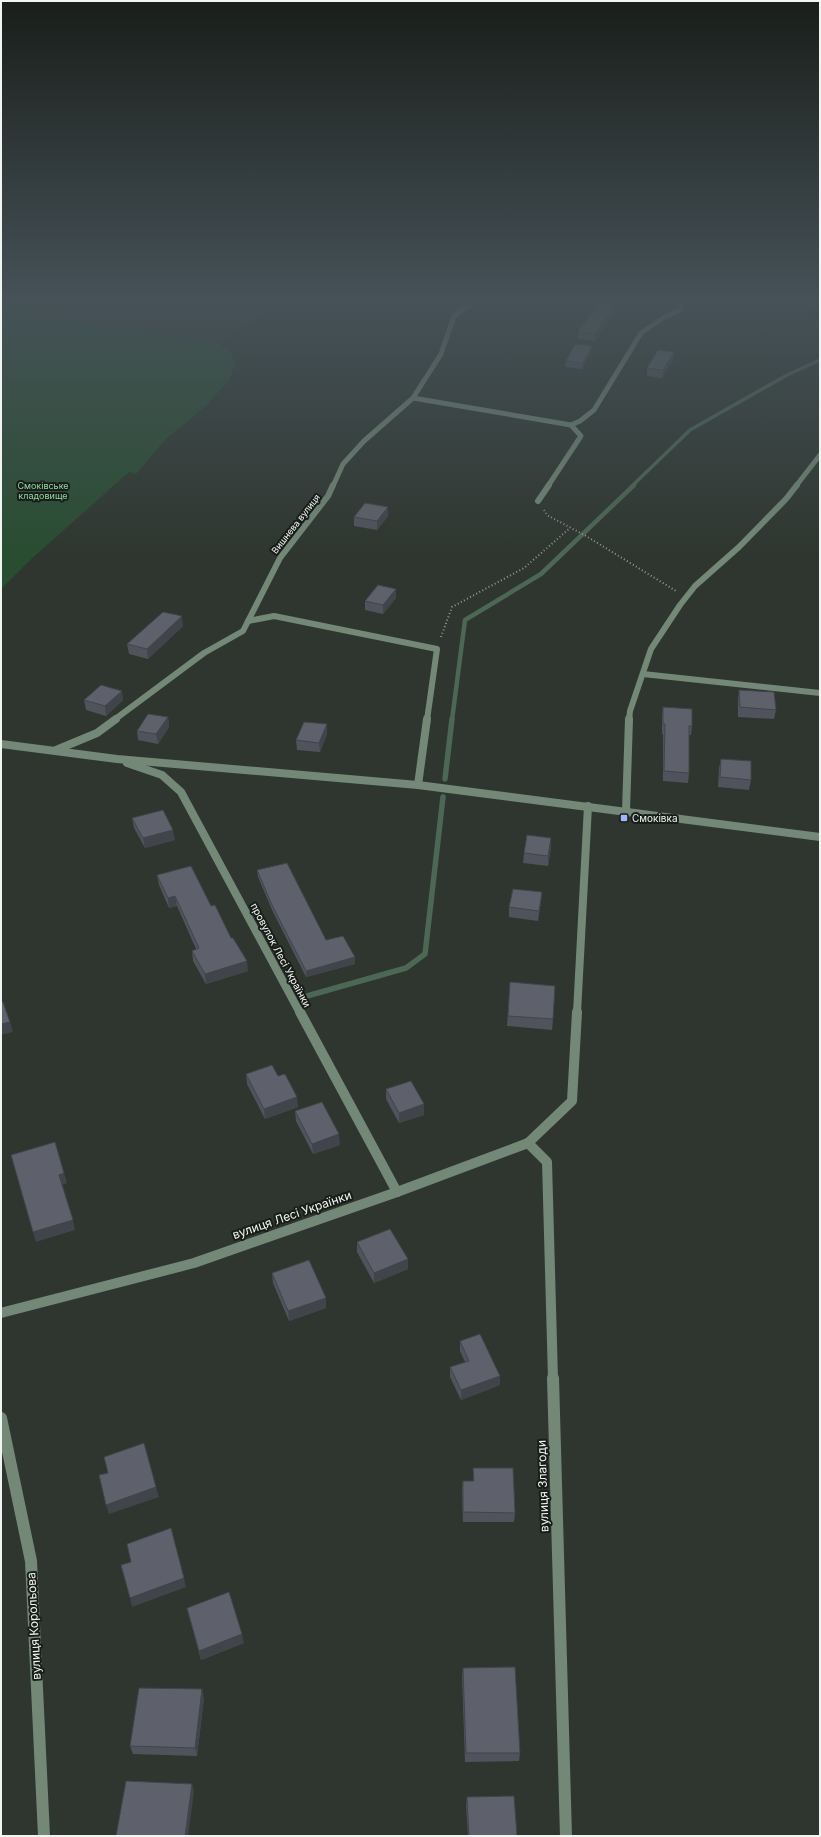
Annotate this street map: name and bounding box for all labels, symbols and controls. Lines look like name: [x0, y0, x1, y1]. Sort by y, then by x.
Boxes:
park label: Смоківське кладовище: [17, 480, 69, 501]
street label: Вишнева вулиця: [269, 492, 322, 556]
place label: Смоківка: [632, 812, 678, 824]
marker: Смоківка: [619, 813, 629, 823]
street label: провулок Лесі Українки: [248, 901, 314, 1009]
street label: вулиця Лесі Українки: [230, 1187, 353, 1242]
street label: вулиця Злагоди: [533, 1440, 552, 1532]
street label: вулиця Корольова: [23, 1572, 44, 1680]

